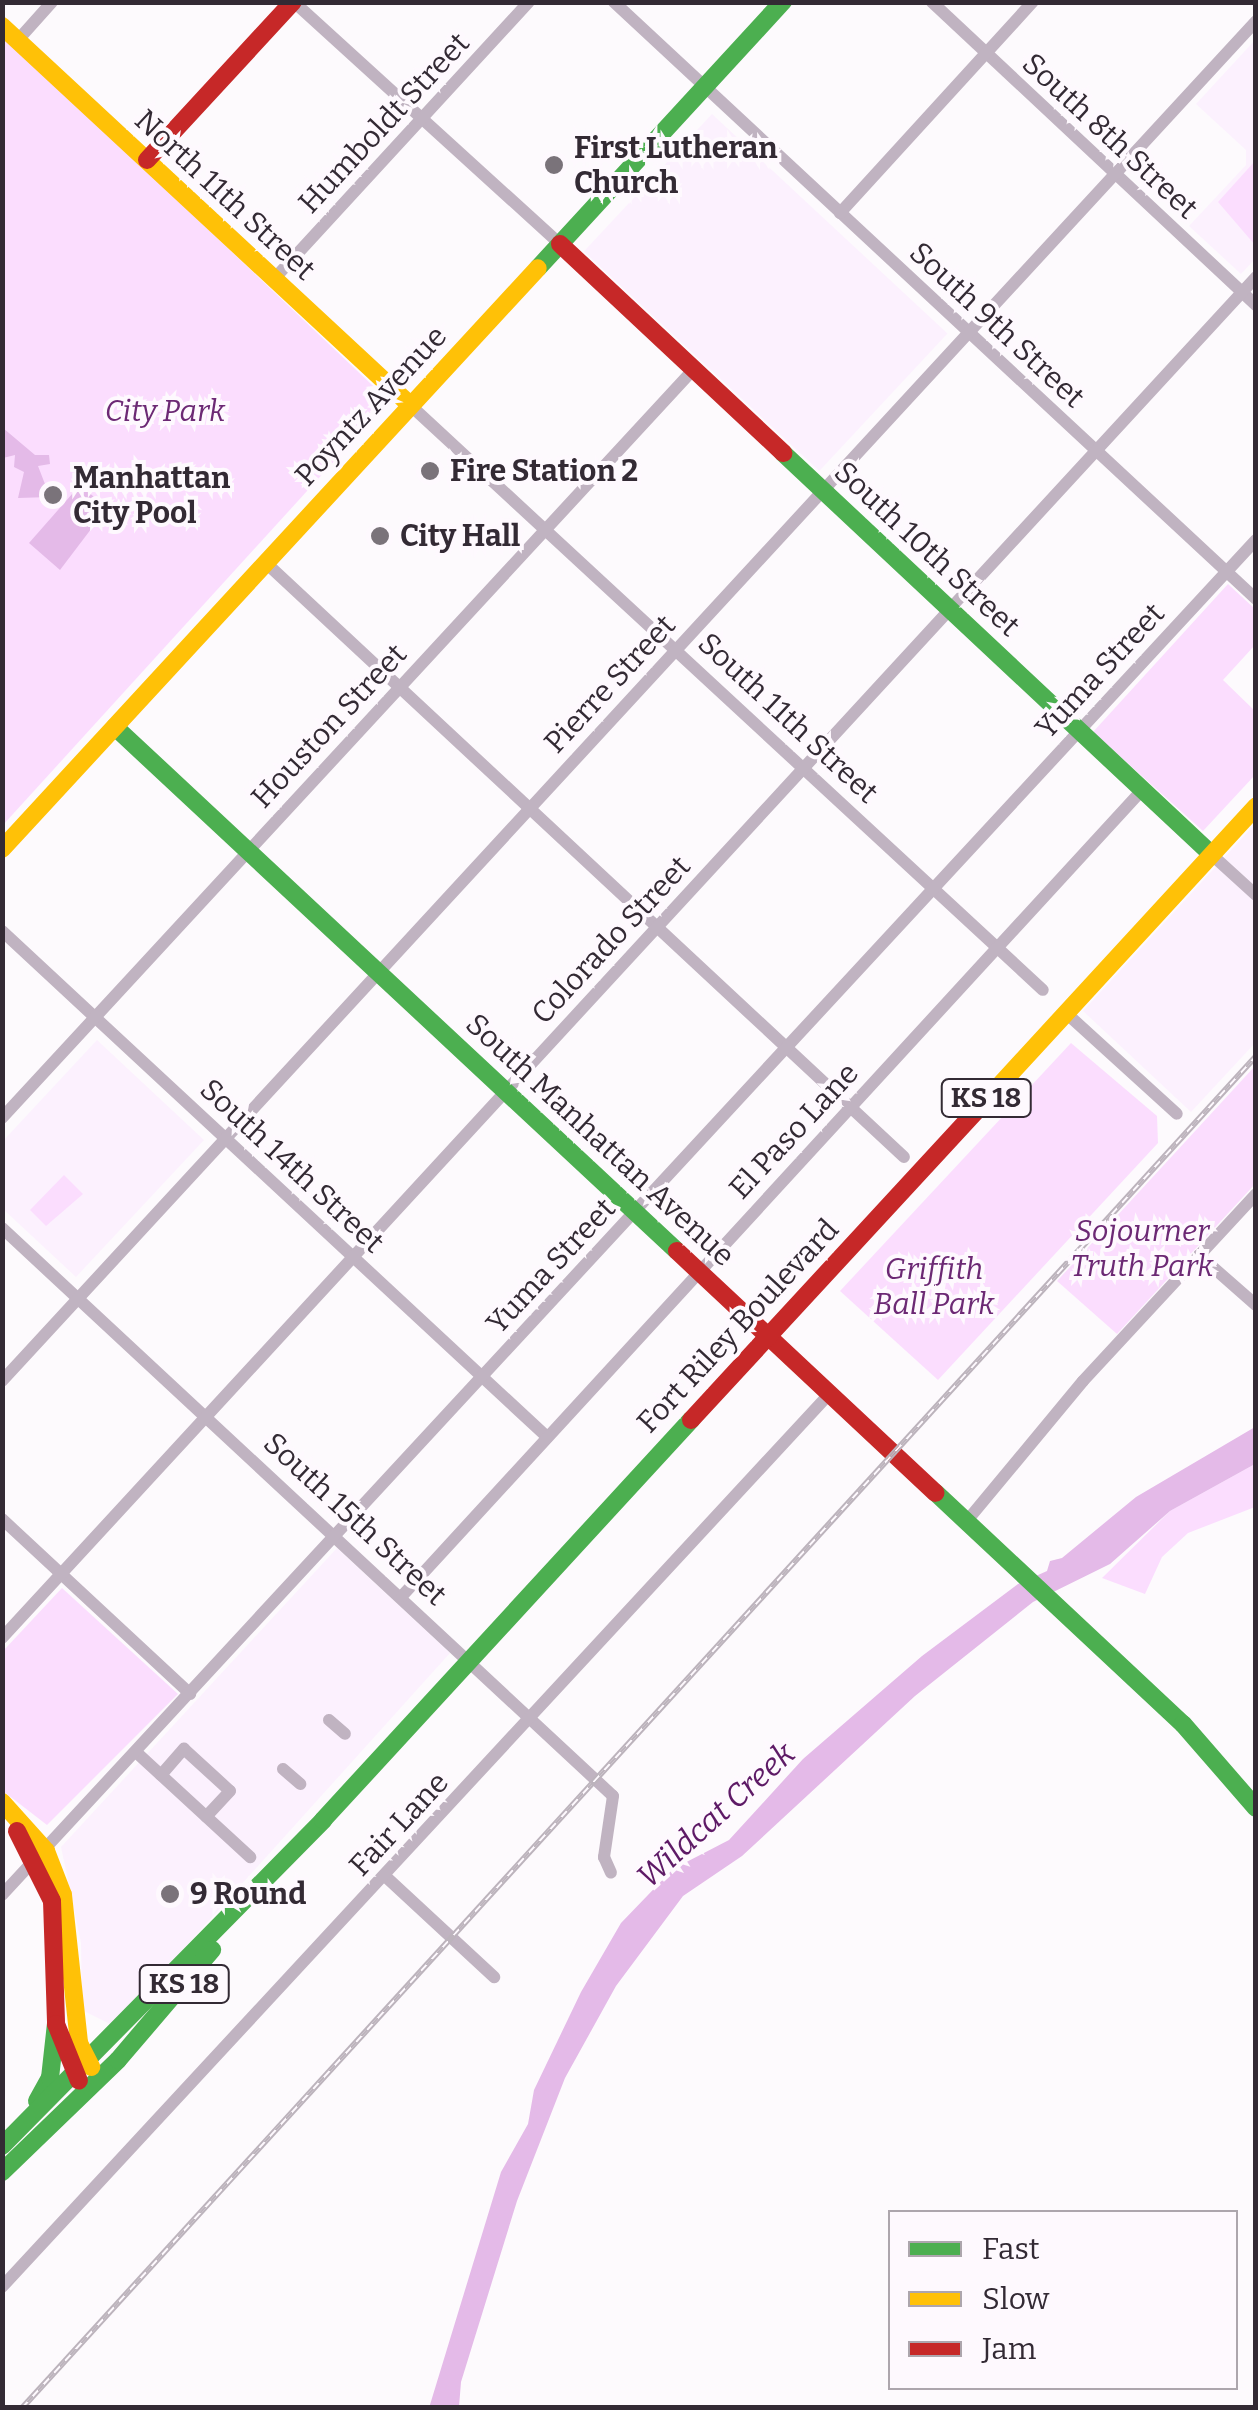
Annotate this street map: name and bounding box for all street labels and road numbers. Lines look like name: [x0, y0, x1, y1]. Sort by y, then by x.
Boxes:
street label: Humboldt Street: [291, 25, 477, 221]
street label: South 8th Street: [1015, 46, 1205, 226]
street label: North 11th Street: [127, 102, 323, 288]
street label: South 9th Street: [902, 235, 1092, 415]
street label: Poyntz Avenue: [288, 319, 454, 493]
street label: South 10th Street: [827, 454, 1027, 644]
street label: Yuma Street: [1028, 596, 1172, 746]
street label: Pierre Street: [537, 608, 683, 760]
street label: South 11th Street: [691, 625, 885, 811]
street label: Houston Street: [244, 637, 414, 815]
street label: Colorado Street: [524, 849, 698, 1031]
street label: South Manhattan Avenue: [458, 1006, 742, 1274]
street label: El Paso Lane: [722, 1056, 866, 1206]
street label: South 14th Street: [193, 1072, 391, 1260]
road number: KS 18: [938, 1075, 1034, 1121]
street label: Yuma Street: [479, 1191, 623, 1341]
street label: Fort Riley Boulevard: [630, 1212, 846, 1440]
street label: South 15th Street: [256, 1425, 454, 1613]
street label: Fair Lane: [342, 1765, 456, 1883]
road number: KS 18: [136, 1961, 232, 2007]

